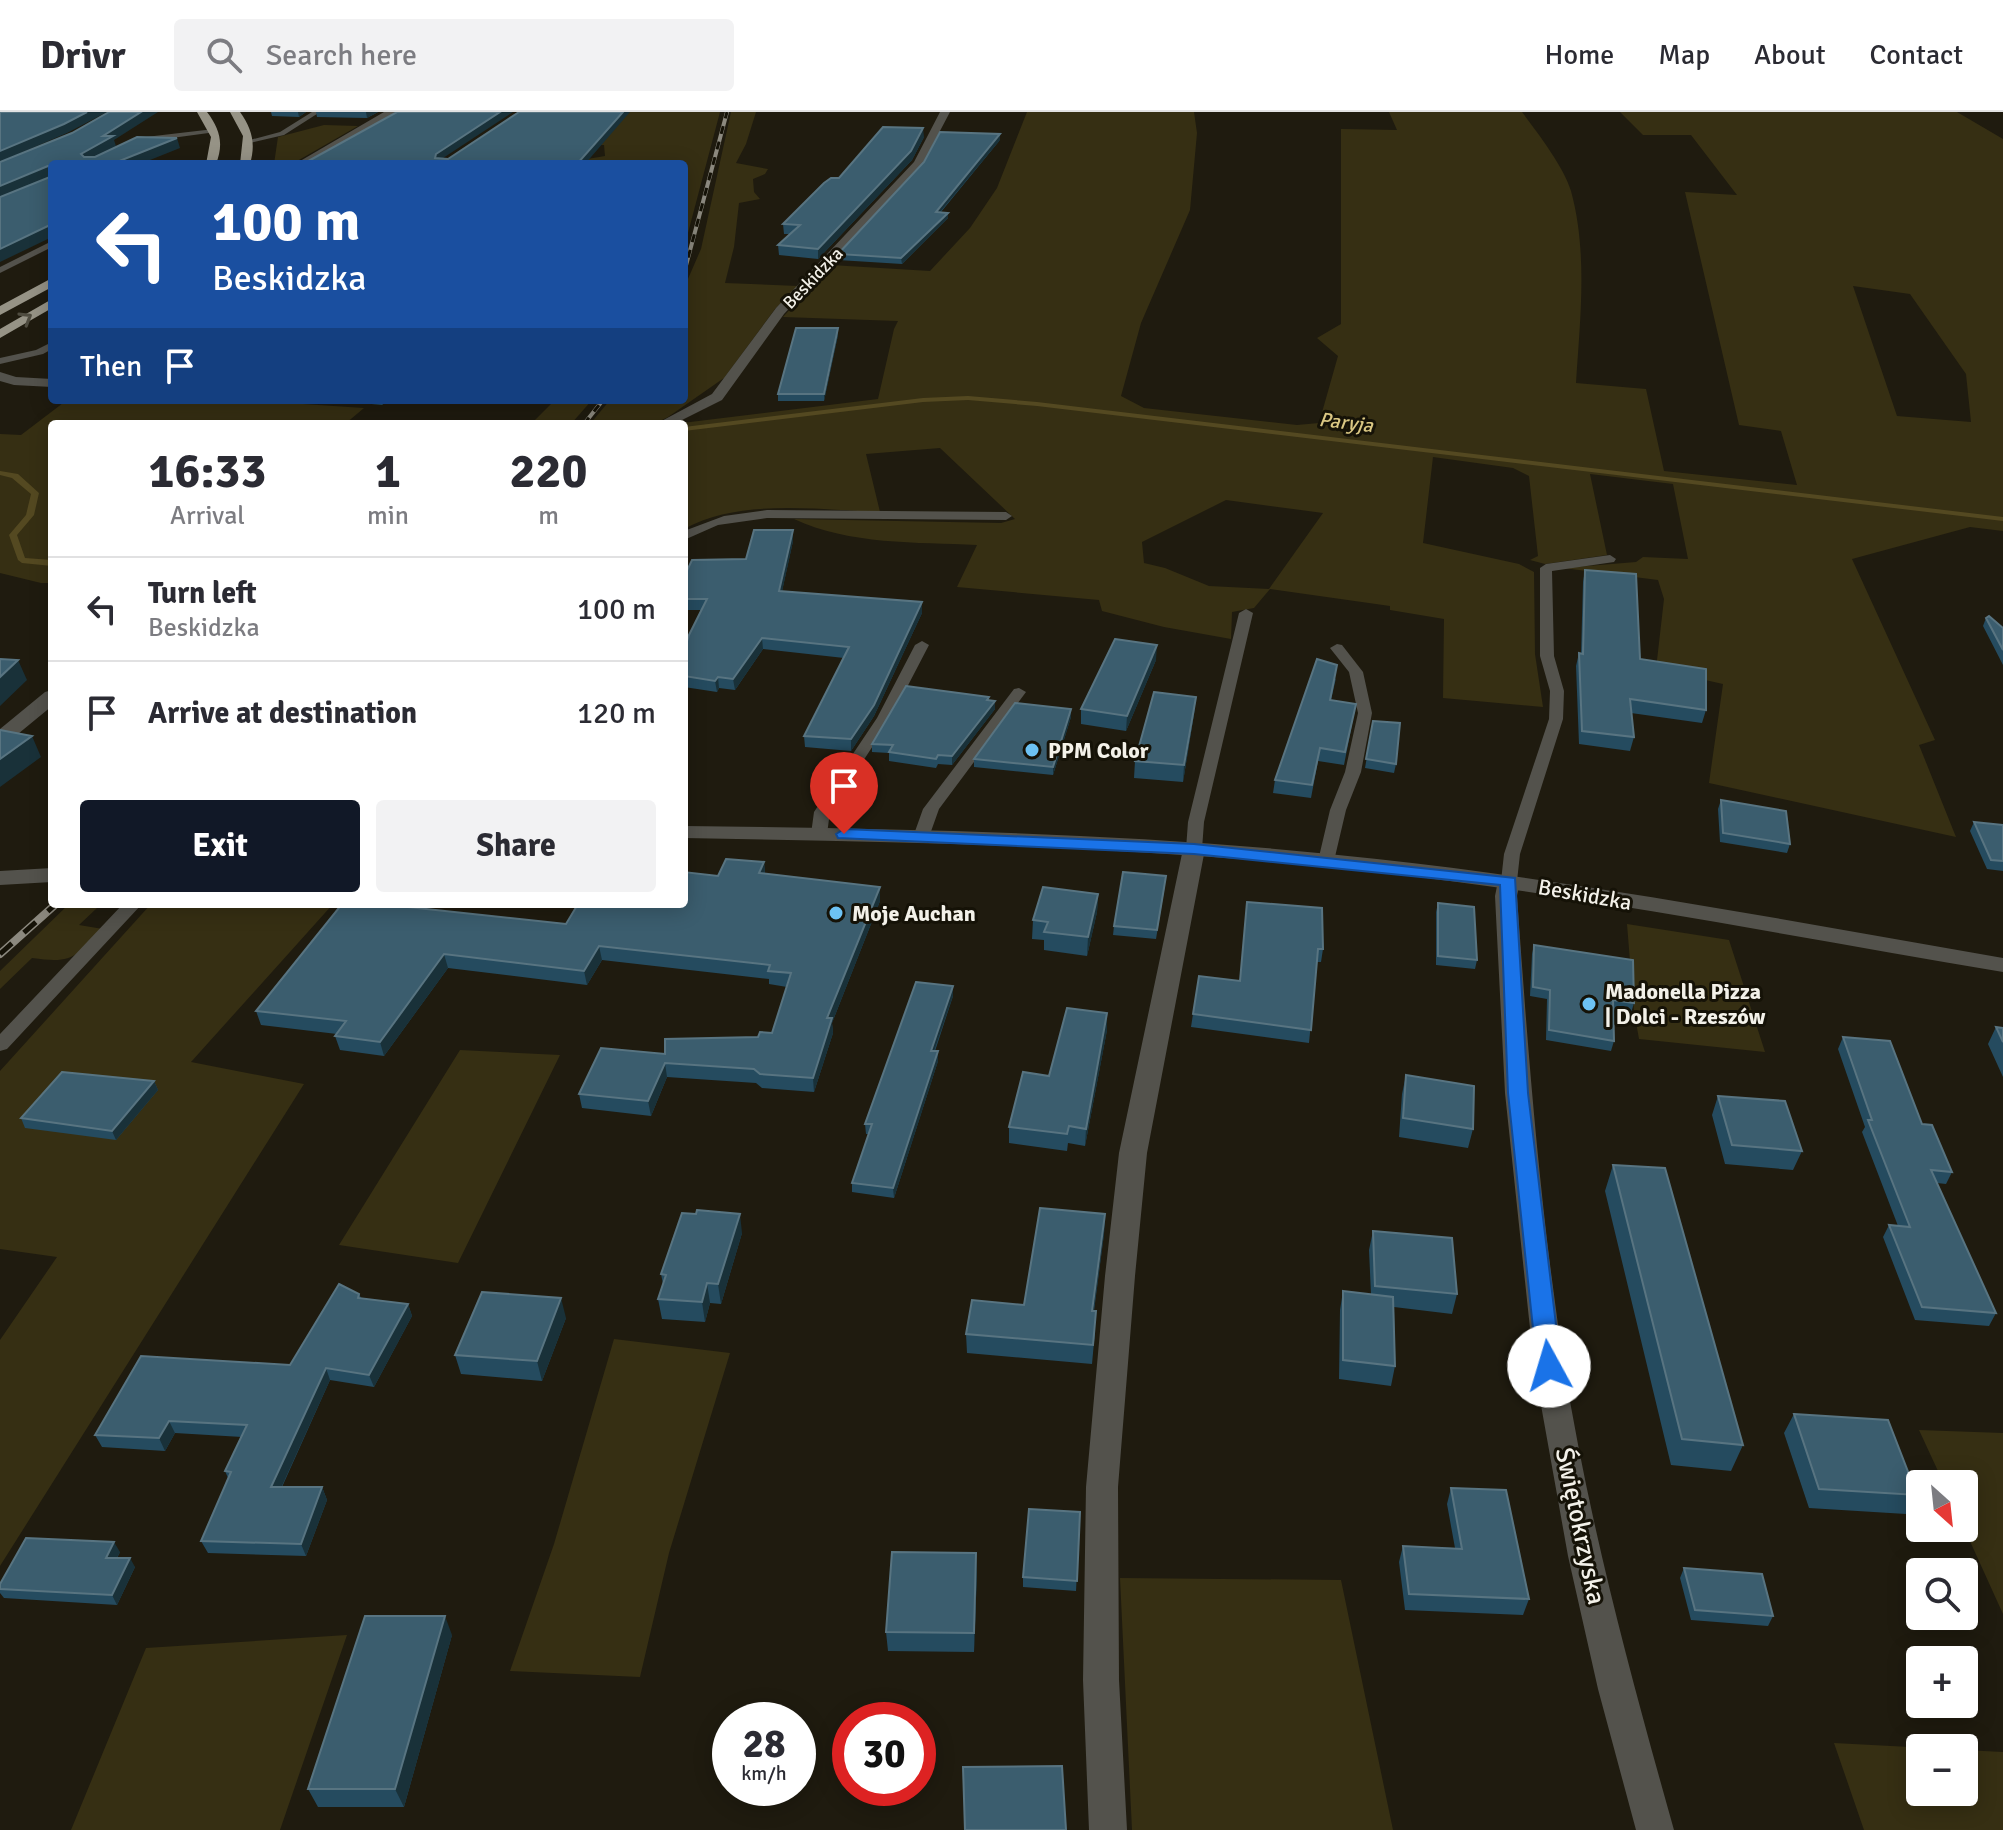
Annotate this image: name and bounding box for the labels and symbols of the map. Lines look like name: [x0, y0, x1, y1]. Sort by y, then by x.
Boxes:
street label: Beskidzka: [778, 243, 848, 313]
one-way arrow: [17, 312, 32, 328]
water label: Paryja: [1318, 407, 1375, 438]
place label: PPM Color: [1048, 737, 1149, 764]
marker: PPM Color: [1023, 741, 1041, 759]
pin: [810, 752, 878, 834]
street label: Beskidzka: [1536, 873, 1634, 916]
place label: Moje Auchan: [852, 900, 976, 927]
marker: Moje Auchan: [827, 904, 845, 922]
place label: Madonella Pizza | Dolci - Rzeszów: [1605, 978, 1766, 1030]
marker: Madonella Pizza | Dolci - Rzeszów: [1580, 995, 1598, 1013]
position arrow: [1507, 1324, 1591, 1408]
street label: Świętokrzyska: [1548, 1445, 1612, 1608]
north arrow: [1906, 1470, 1978, 1542]
speed limit sign: 30: [832, 1702, 936, 1806]

